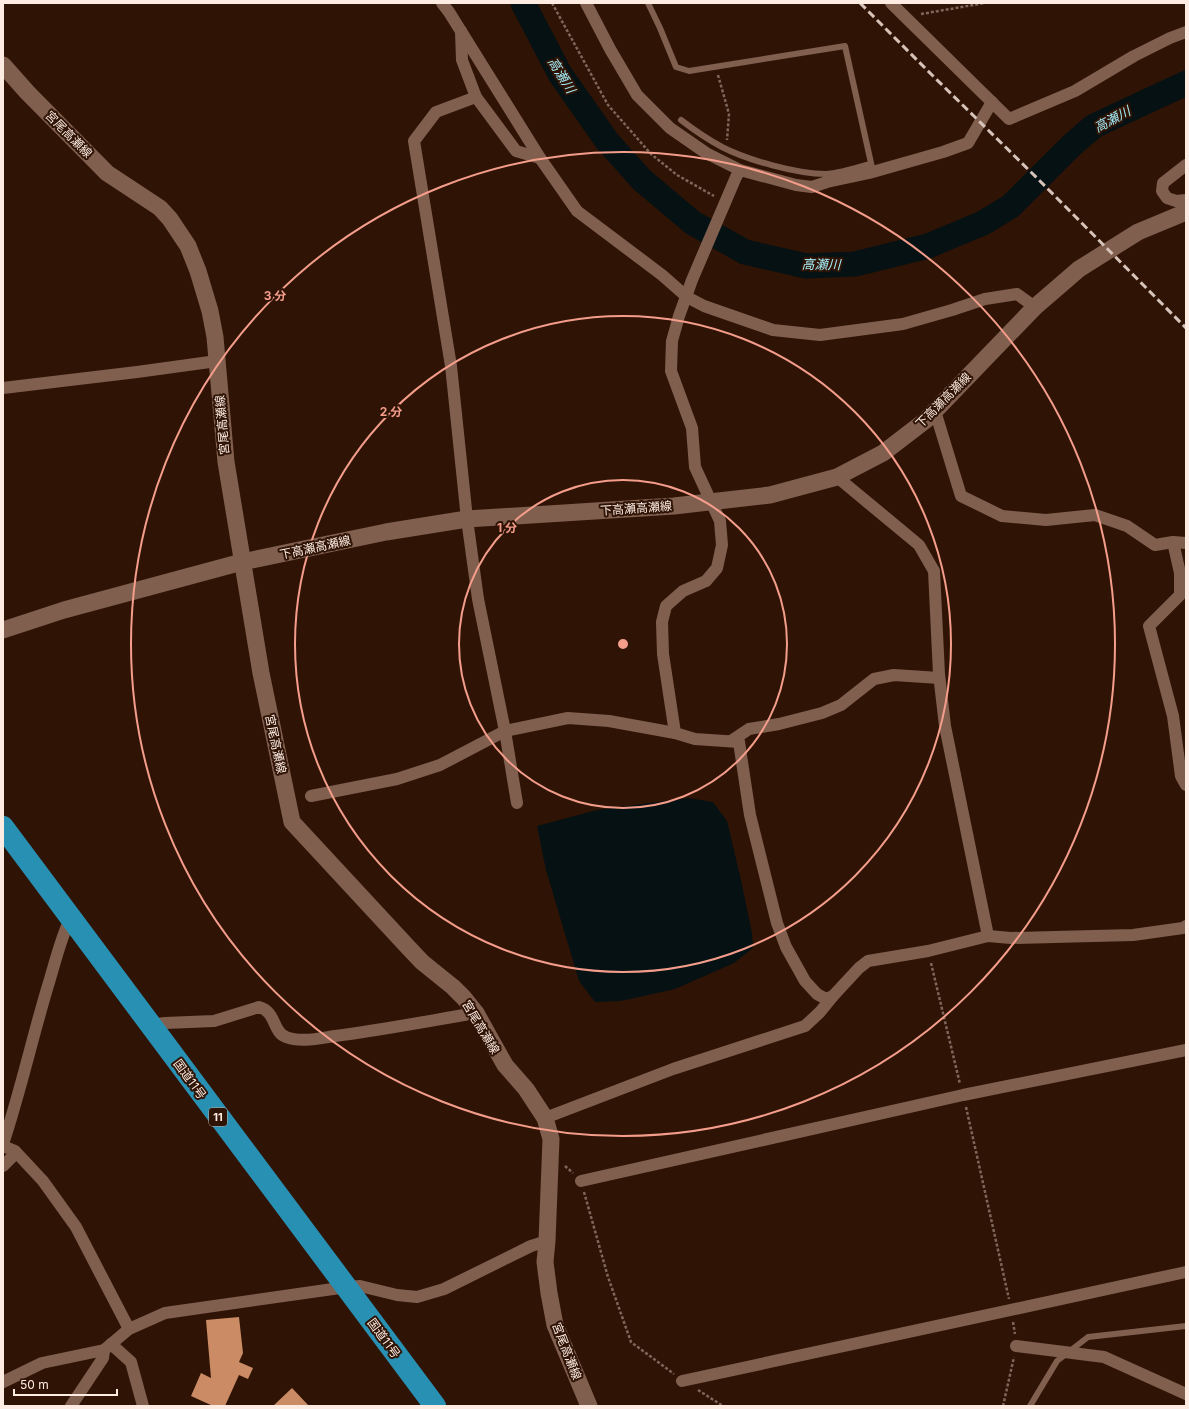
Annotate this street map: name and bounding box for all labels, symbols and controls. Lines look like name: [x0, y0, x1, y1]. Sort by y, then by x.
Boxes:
water label: 高瀬川: [545, 54, 580, 97]
water label: 高瀬川: [1091, 102, 1135, 135]
street label: 宮尾高瀬線: [42, 107, 96, 161]
water label: 高瀬川: [801, 256, 843, 272]
text: 3 分: [264, 288, 286, 303]
street label: 下高瀬高瀬線: [912, 369, 974, 431]
street label: 宮尾高瀬線: [212, 394, 232, 456]
text: 2 分: [380, 404, 402, 419]
street label: 下高瀬高瀬線: [600, 498, 672, 518]
text: 1 分: [497, 520, 517, 535]
street label: 下高瀬高瀬線: [278, 532, 352, 562]
centre of rings: [616, 637, 630, 651]
street label: 宮尾高瀬線: [262, 713, 290, 775]
street label: 宮尾高瀬線: [459, 997, 503, 1057]
street label: 国道11号: [170, 1056, 210, 1102]
road number: 11: [209, 1108, 227, 1126]
street label: 国道11号: [364, 1315, 404, 1361]
street label: 宮尾高瀬線: [549, 1320, 585, 1382]
scale bar: [14, 1371, 117, 1397]
text: 50 m: [20, 1377, 49, 1392]

